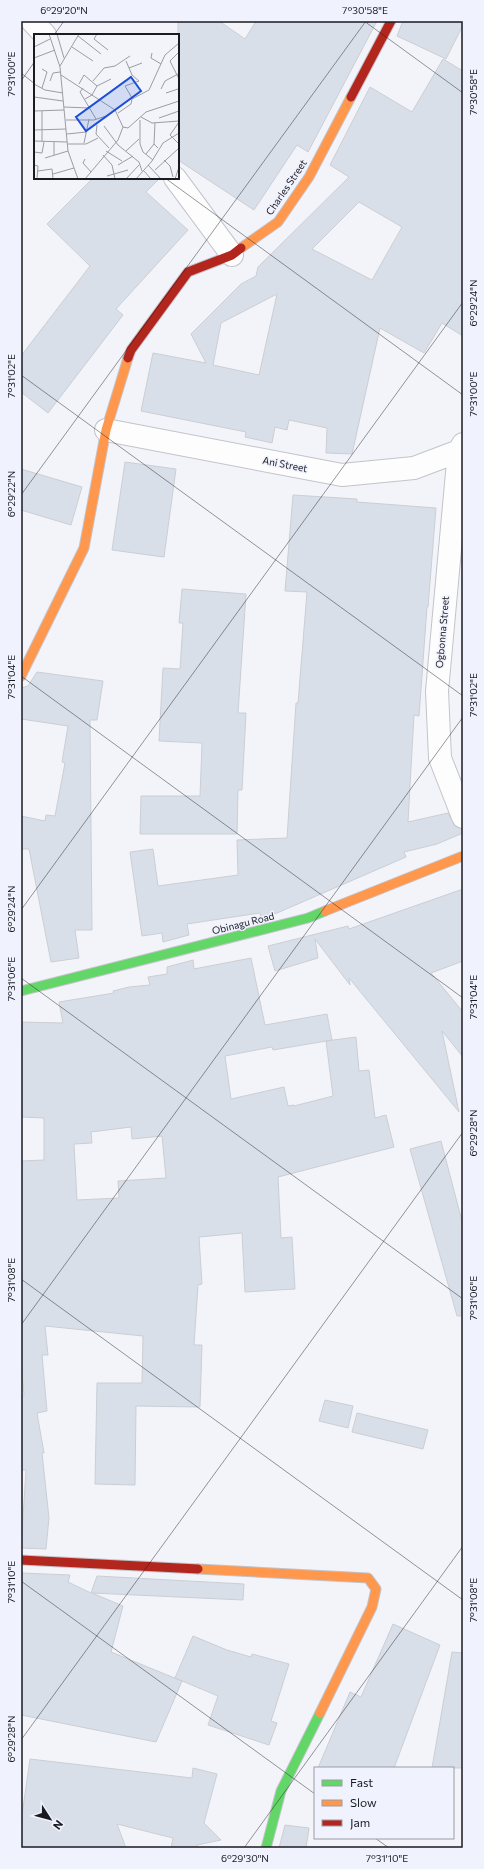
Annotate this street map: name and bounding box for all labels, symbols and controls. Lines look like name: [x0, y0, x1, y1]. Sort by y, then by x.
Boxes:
text: 6°29'20"N: [40, 4, 88, 16]
text: 7°30'58"E: [342, 4, 388, 16]
inset map: [34, 34, 179, 179]
text: 7°31'00"E: [5, 52, 17, 96]
text: 7°30'58"E: [467, 69, 479, 115]
street label: Charles Street: [263, 157, 309, 217]
text: 6°29'24"N: [467, 280, 479, 327]
text: 7°31'02"E: [5, 354, 17, 398]
text: 7°31'00"E: [467, 372, 479, 416]
street label: Ani Street: [262, 454, 308, 474]
text: 6°29'22"N: [5, 471, 17, 517]
street label: Ogbonna Street: [433, 595, 451, 669]
text: 7°31'04"E: [5, 655, 17, 699]
text: 7°31'02"E: [467, 673, 479, 717]
text: 6°29'24"N: [5, 886, 17, 933]
street label: Obinagu Road: [211, 909, 276, 937]
text: 7°31'06"E: [5, 957, 17, 1001]
text: 7°31'04"E: [467, 975, 479, 1019]
text: 6°29'28"N: [467, 1109, 479, 1157]
text: 7°31'08"E: [5, 1258, 17, 1302]
text: 7°31'06"E: [467, 1276, 479, 1320]
text: 7°31'10"E: [5, 1561, 17, 1603]
text: 7°31'08"E: [467, 1578, 479, 1622]
text: 6°29'28"N: [5, 1715, 17, 1763]
legend: [314, 1767, 454, 1839]
text: Fast: [350, 1775, 373, 1789]
text: Slow: [350, 1795, 377, 1809]
north arrow: [30, 1799, 70, 1839]
text: Jam: [350, 1815, 370, 1830]
text: N: [51, 1818, 66, 1832]
text: 6°29'30"N: [221, 1852, 269, 1864]
text: 7°31'10"E: [366, 1852, 408, 1864]

